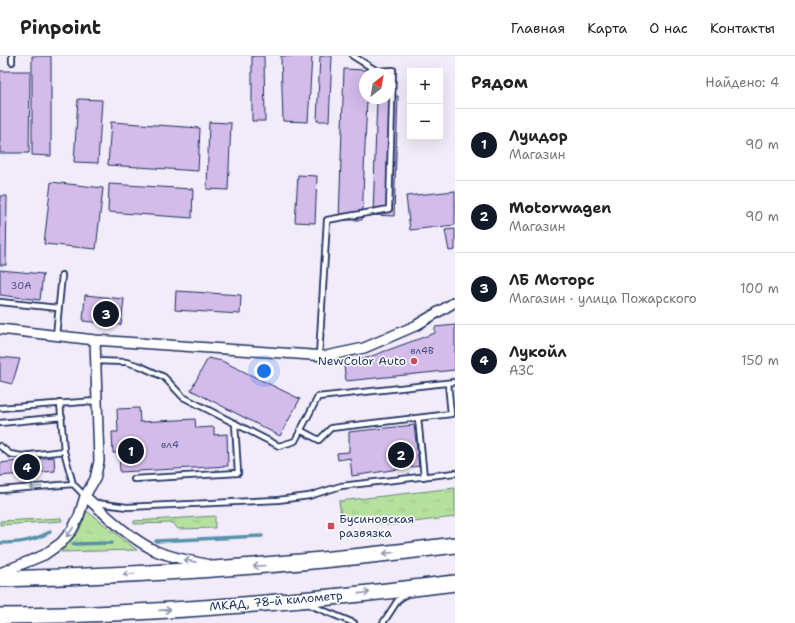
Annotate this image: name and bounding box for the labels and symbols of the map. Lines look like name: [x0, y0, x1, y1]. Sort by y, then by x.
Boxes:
north arrow: [359, 68, 395, 104]
house number: 30А: [10, 279, 32, 292]
pin: 3: [93, 299, 119, 329]
house number: вл4В: [410, 344, 434, 357]
place label: NewColor Auto: [318, 353, 406, 369]
marker: NewColor Auto: [409, 356, 419, 366]
your location: [254, 361, 274, 381]
pin: 1: [118, 436, 144, 466]
house number: вл4: [161, 438, 179, 451]
pin: 2: [388, 440, 414, 470]
pin: 4: [14, 452, 40, 482]
one-way arrow: [30, 484, 43, 491]
place label: Бусиновская развязка: [339, 511, 414, 541]
marker: Бусиновская развязка: [326, 521, 336, 531]
one-way arrow: [66, 526, 74, 537]
one-way arrow: [383, 549, 396, 557]
one-way arrow: [184, 557, 197, 565]
one-way arrow: [253, 562, 266, 569]
one-way arrow: [123, 571, 136, 578]
street label: МКАД, 78-й километр: [209, 587, 343, 615]
one-way arrow: [357, 590, 370, 597]
one-way arrow: [158, 606, 171, 613]

